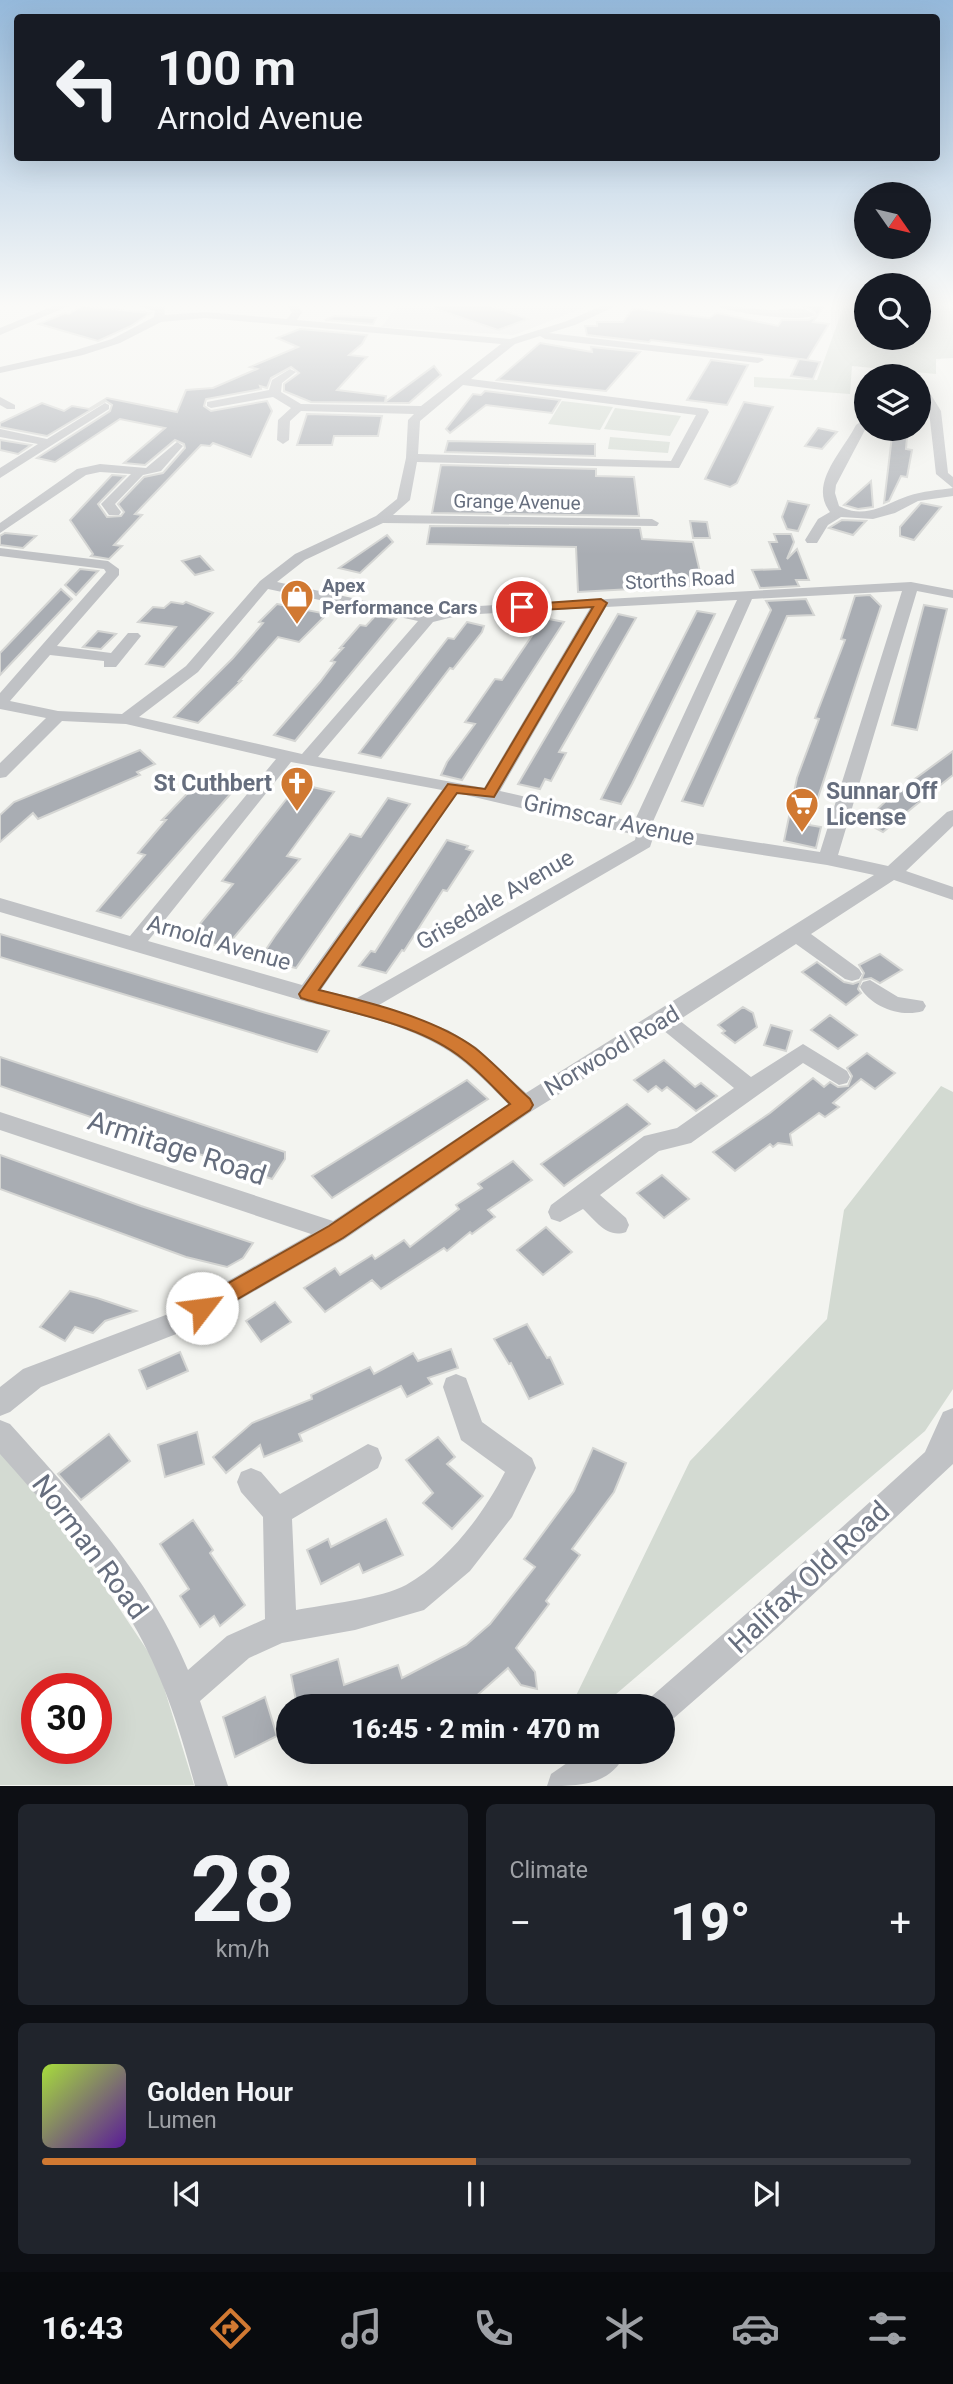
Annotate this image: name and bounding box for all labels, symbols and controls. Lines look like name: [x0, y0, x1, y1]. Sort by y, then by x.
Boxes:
text: 100 m: [157, 40, 296, 97]
icon: left: [42, 42, 133, 133]
text: Arnold Avenue: [157, 99, 363, 137]
north arrow: [854, 182, 931, 259]
map controls: [854, 182, 931, 441]
button: search: [854, 273, 931, 350]
button: layers: [854, 364, 931, 441]
street label: Grange Avenue: [453, 489, 581, 515]
street label: Storths Road: [625, 566, 735, 594]
place label: Apex Performance Cars: [322, 574, 478, 619]
shop icon: Apex Performance Cars: [278, 577, 316, 626]
pin: [492, 577, 552, 637]
icon: arrive: [503, 588, 541, 626]
church icon: St Cuthbert: [278, 764, 316, 813]
place label: St Cuthbert: [154, 770, 272, 797]
place label: Sunnar Off License: [826, 778, 938, 831]
supermarket icon: Sunnar Off License: [783, 785, 821, 834]
street label: Grimscar Avenue: [521, 789, 697, 851]
street label: Grisedale Avenue: [411, 844, 579, 956]
street label: Arnold Avenue: [144, 910, 294, 976]
street label: Norwood Road: [540, 1000, 684, 1102]
street label: Armitage Road: [84, 1104, 270, 1192]
position arrow: [165, 1271, 239, 1345]
street label: Norman Road: [25, 1468, 155, 1626]
street label: Halifax Old Road: [722, 1494, 896, 1660]
speed limit sign: 30: [21, 1673, 112, 1764]
text: 16:45 · 2 min · 470 m: [351, 1714, 600, 1744]
text: 28: [191, 1837, 295, 1943]
text: Climate: [510, 1857, 588, 1884]
text: 19°: [670, 1892, 751, 1953]
text: −: [510, 1901, 531, 1945]
text: +: [889, 1901, 911, 1945]
text: km/h: [216, 1936, 270, 1963]
text: Golden Hour: [147, 2077, 293, 2107]
text: Lumen: [147, 2107, 217, 2134]
icon: previous: [168, 2175, 206, 2213]
icon: pause: [457, 2175, 495, 2213]
icon: next: [747, 2175, 785, 2213]
icon: directions: [206, 2304, 255, 2353]
icon: music: [337, 2304, 386, 2353]
icon: phone: [469, 2304, 518, 2353]
icon: climate: [600, 2304, 649, 2353]
icon: car: [731, 2304, 780, 2353]
icon: filters: [863, 2304, 912, 2353]
text: 16:43: [41, 2309, 124, 2347]

